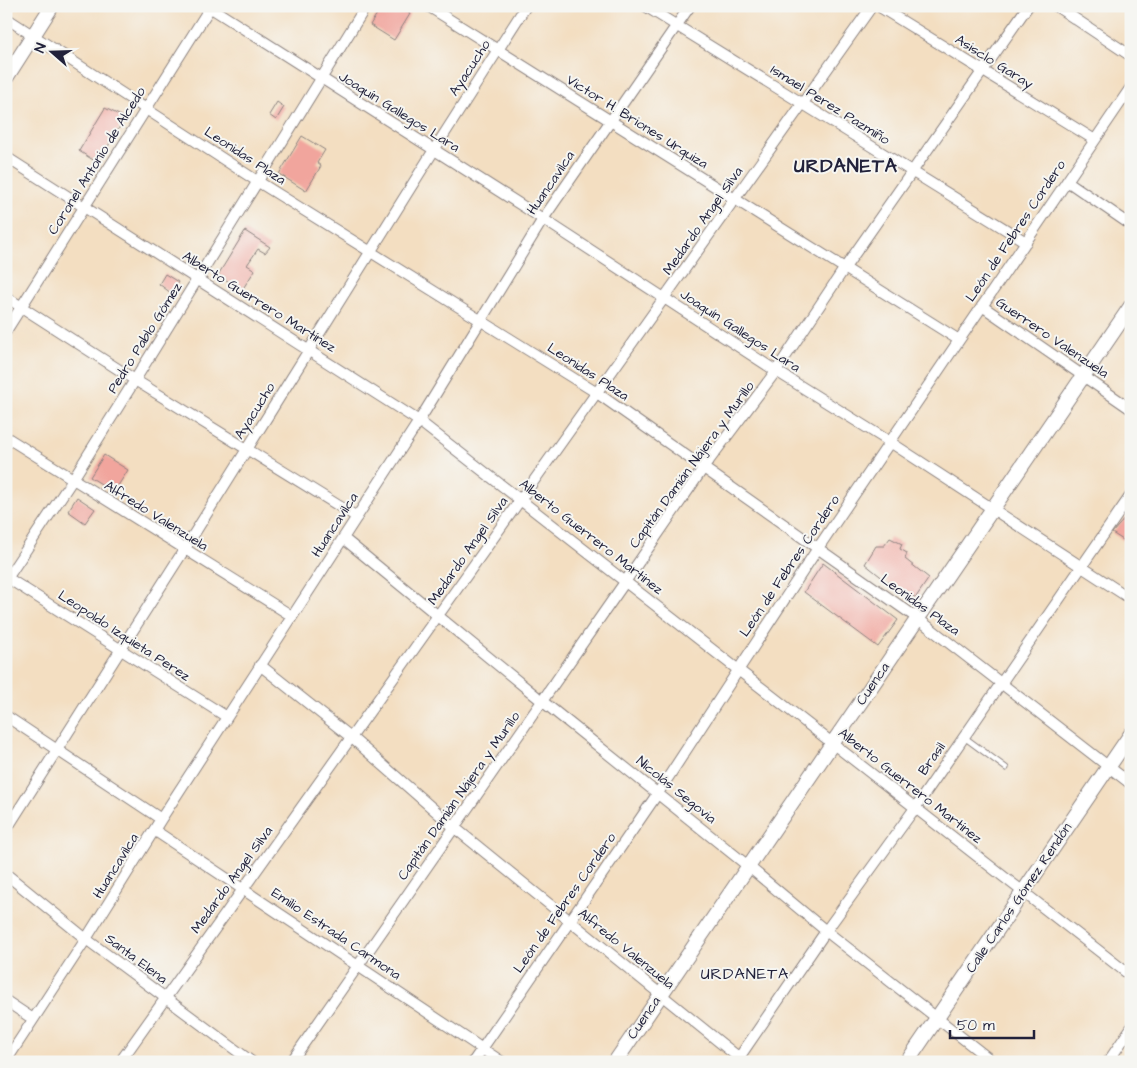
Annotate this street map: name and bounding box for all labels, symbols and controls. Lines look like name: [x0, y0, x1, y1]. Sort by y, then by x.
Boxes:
north arrow: [28, 28, 78, 78]
street label: Asisclo Garay: [951, 30, 1037, 94]
street label: Ayacucho: [444, 36, 496, 100]
text: N: [30, 40, 52, 55]
street label: Ismael Perez Pazmiño: [766, 60, 894, 150]
street label: Joaquín Gallegos Lara: [334, 67, 464, 157]
street label: Victor H. Briones Urquiza: [562, 70, 712, 174]
street label: Coronel Antonio de Alcedo: [43, 83, 151, 239]
street label: Leonidas Plaza: [200, 122, 290, 190]
street label: Huancavilca: [522, 147, 580, 219]
district label: URDANETA: [794, 153, 898, 180]
street label: León de Febres Cordero: [961, 156, 1071, 306]
street label: Medardo Angel Silva: [658, 163, 748, 279]
street label: Alberto Guerrero Martínez: [178, 246, 340, 358]
street label: Pedro Pablo Gómez: [103, 279, 187, 397]
street label: Joaquín Gallegos Lara: [676, 285, 804, 377]
street label: Guerrero Valenzuela: [992, 293, 1112, 383]
street label: Leonidas Plaza: [543, 338, 633, 406]
street label: Capitán Damián Nájera y Murillo: [625, 377, 759, 553]
street label: Ayacucho: [230, 379, 280, 443]
street label: Alberto Guerrero Martínez: [515, 474, 667, 600]
street label: Alfredo Valenzuela: [100, 476, 212, 556]
street label: Huancavilca: [307, 489, 363, 561]
street label: León de Febres Cordero: [735, 491, 845, 641]
street label: Medardo Angel Silva: [423, 493, 513, 609]
street label: Leonidas Plaza: [876, 569, 964, 641]
street label: Leopoldo Izquieta Perez: [54, 586, 194, 686]
street label: Cuenca: [851, 659, 895, 709]
street label: Capitán Damián Nájera y Murillo: [393, 708, 525, 884]
street label: Alberto Guerrero Martínez: [834, 723, 986, 849]
street label: Brasil: [913, 738, 951, 780]
street label: Nicolás Segovia: [632, 751, 720, 829]
street label: Calle Carlos Gómez Rendón: [961, 819, 1077, 977]
street label: Medardo Angel Silva: [186, 822, 278, 938]
street label: León de Febres Cordero: [509, 829, 621, 977]
street label: Huancavilca: [88, 830, 144, 902]
street label: Emilio Estrada Carmona: [267, 883, 405, 985]
street label: Alfredo Valenzuela: [573, 904, 679, 994]
street label: Santa Elena: [101, 929, 171, 989]
district label: URDANETA: [701, 963, 789, 985]
street label: Cuenca: [622, 993, 666, 1043]
scale bar: [950, 1008, 1033, 1040]
text: 50 m: [957, 1015, 995, 1036]

